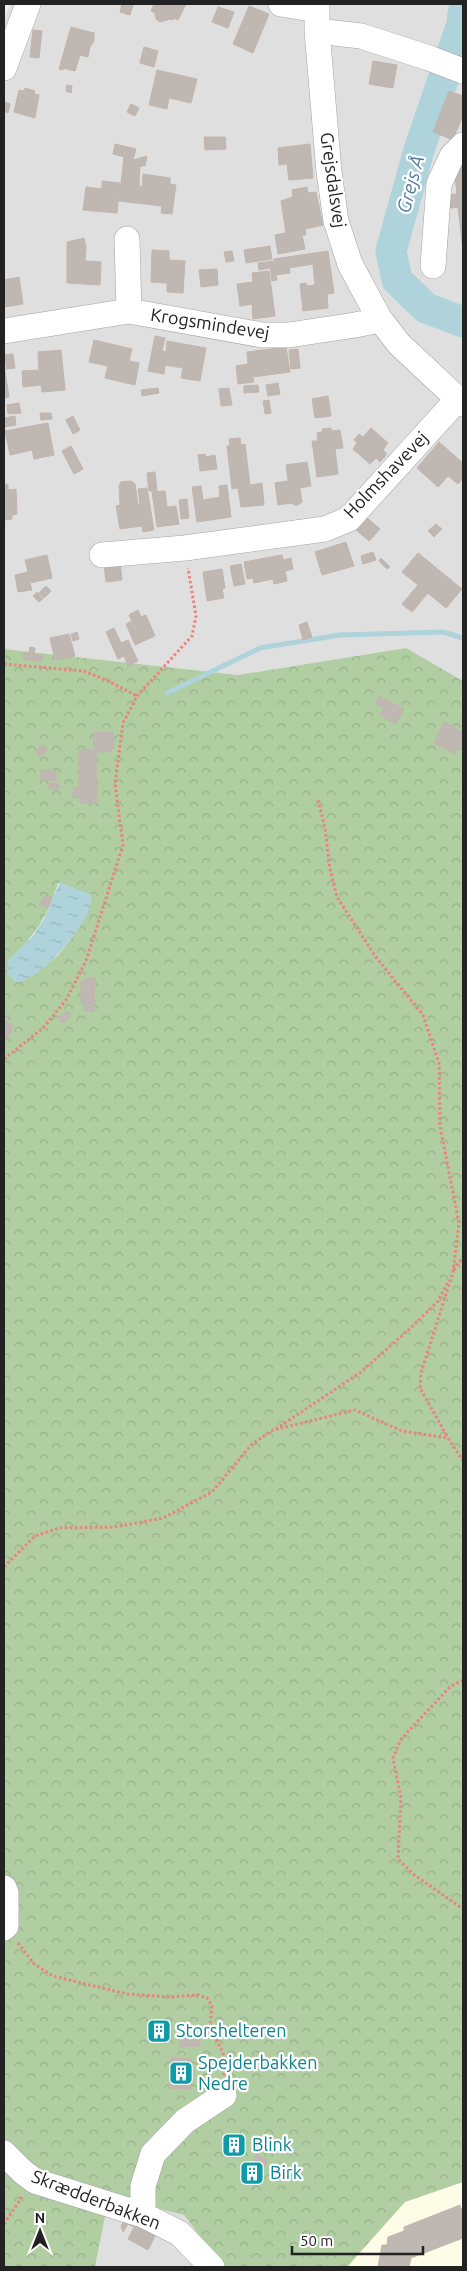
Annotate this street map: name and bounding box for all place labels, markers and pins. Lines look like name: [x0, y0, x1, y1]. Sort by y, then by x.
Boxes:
building icon: Storshelteren: [146, 2018, 172, 2044]
place label: Storshelteren: [176, 2020, 287, 2040]
place label: Spejderbakken Nedre: [198, 2052, 317, 2093]
building icon: Spejderbakken Nedre: [168, 2060, 194, 2086]
building icon: Blink: [221, 2132, 247, 2158]
place label: Blink: [252, 2134, 292, 2154]
building icon: Birk: [239, 2160, 265, 2186]
place label: Birk: [270, 2162, 302, 2182]

